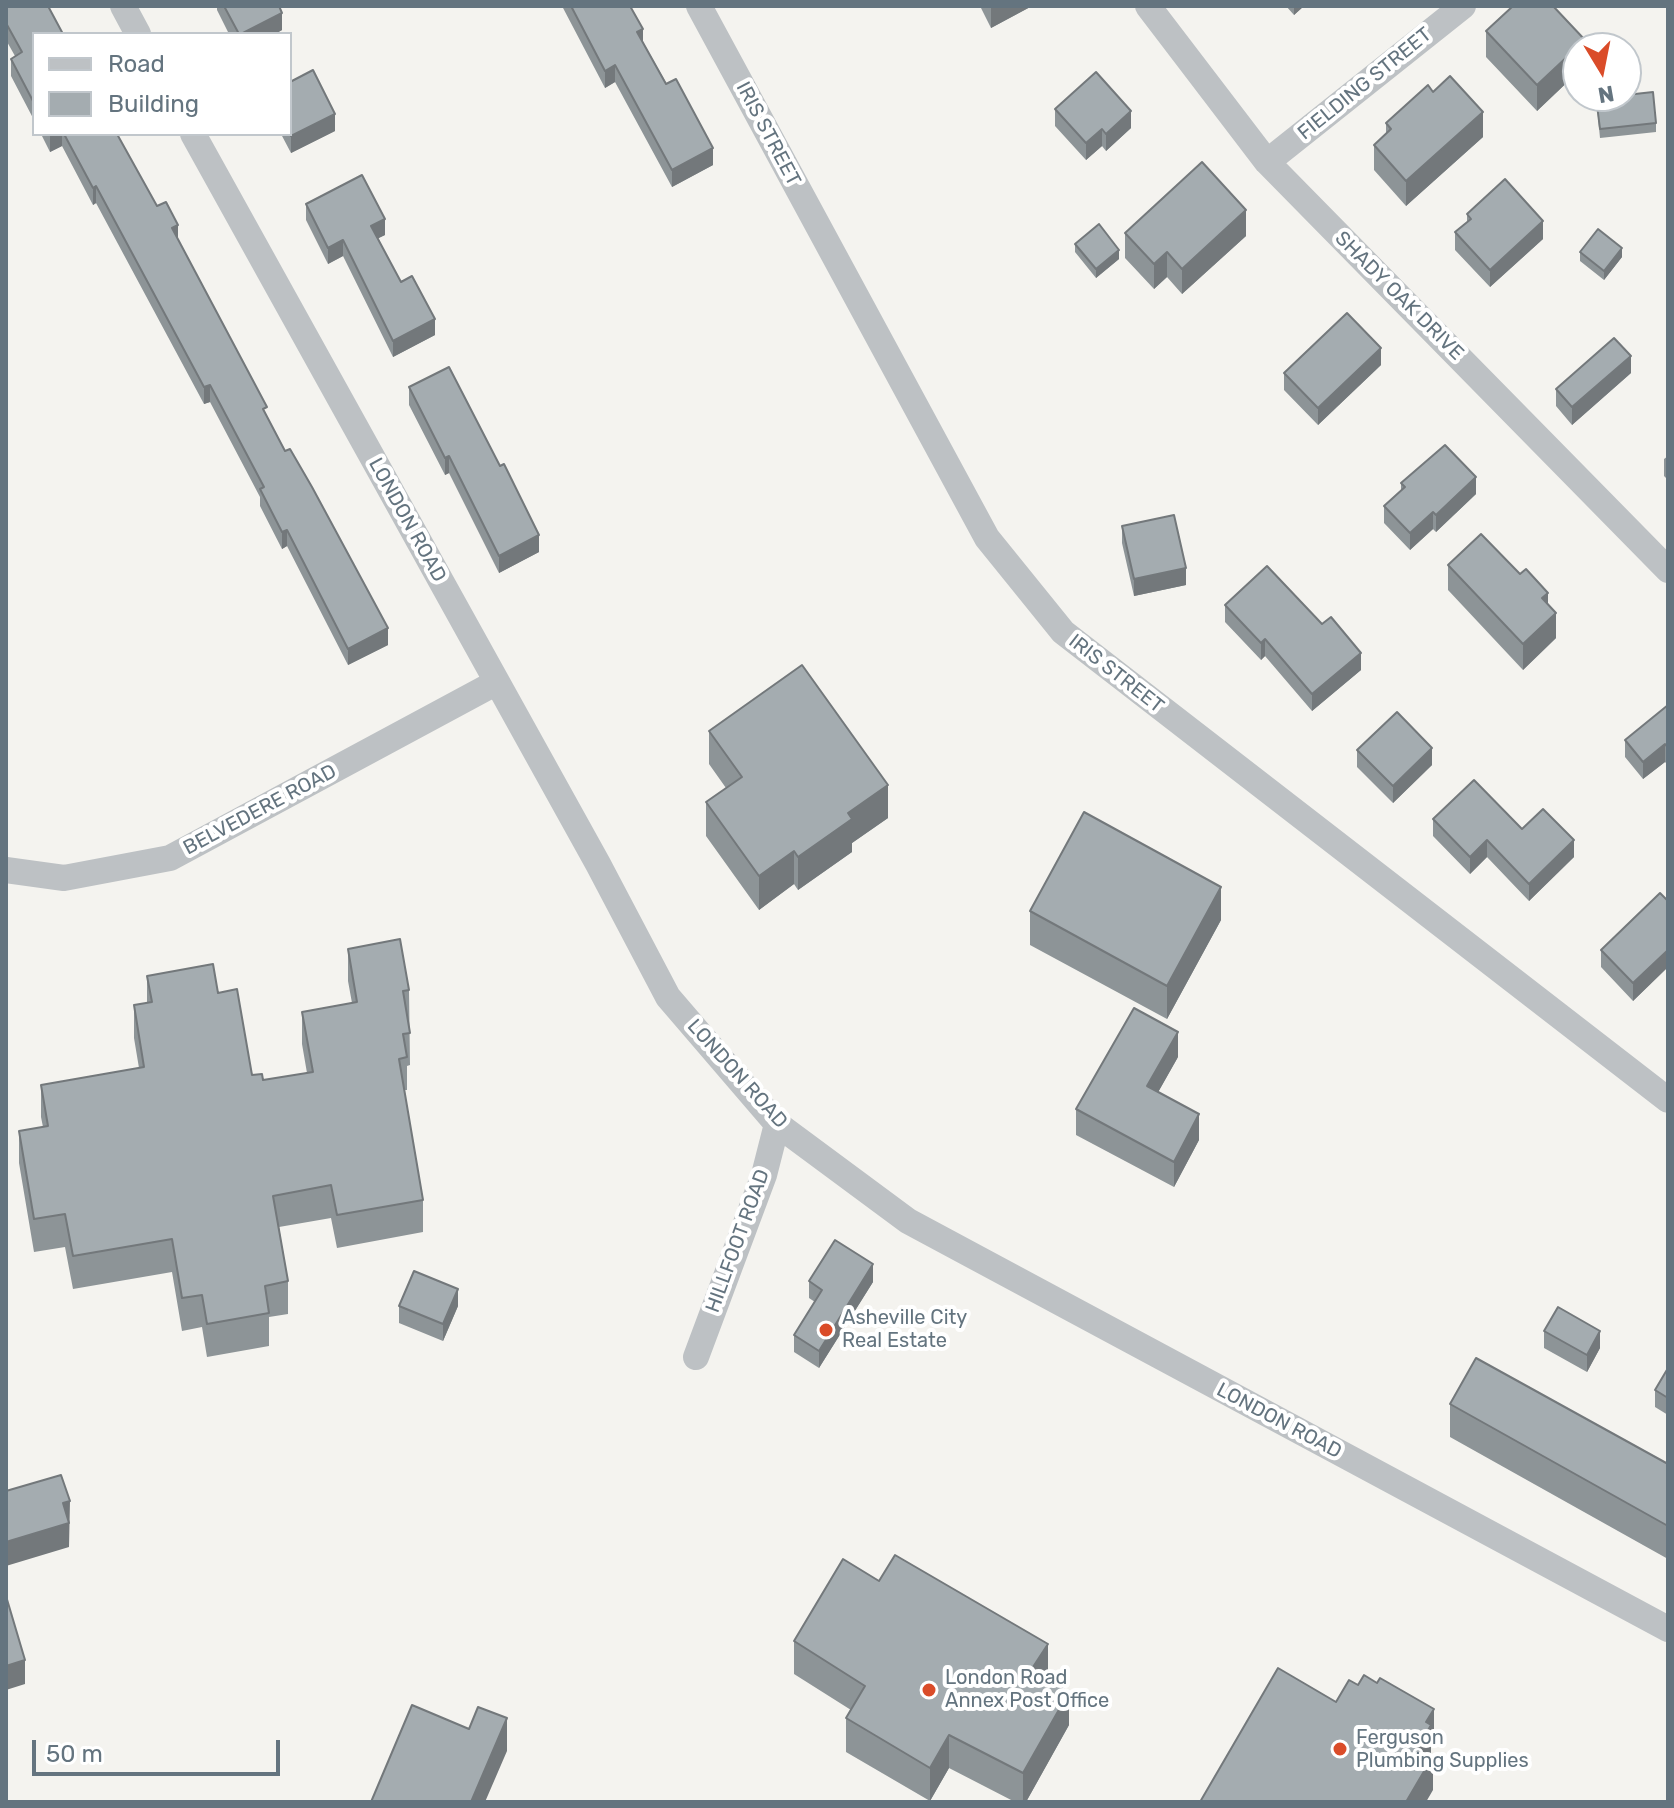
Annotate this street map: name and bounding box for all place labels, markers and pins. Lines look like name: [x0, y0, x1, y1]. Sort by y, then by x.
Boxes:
place label: Asheville City Real Estate: [842, 1306, 967, 1353]
marker: Asheville City Real Estate: [817, 1321, 835, 1339]
place label: London Road Annex Post Office: [945, 1666, 1109, 1713]
marker: London Road Annex Post Office: [920, 1681, 938, 1699]
place label: Ferguson Plumbing Supplies: [1356, 1726, 1529, 1773]
marker: Ferguson Plumbing Supplies: [1331, 1740, 1349, 1758]

